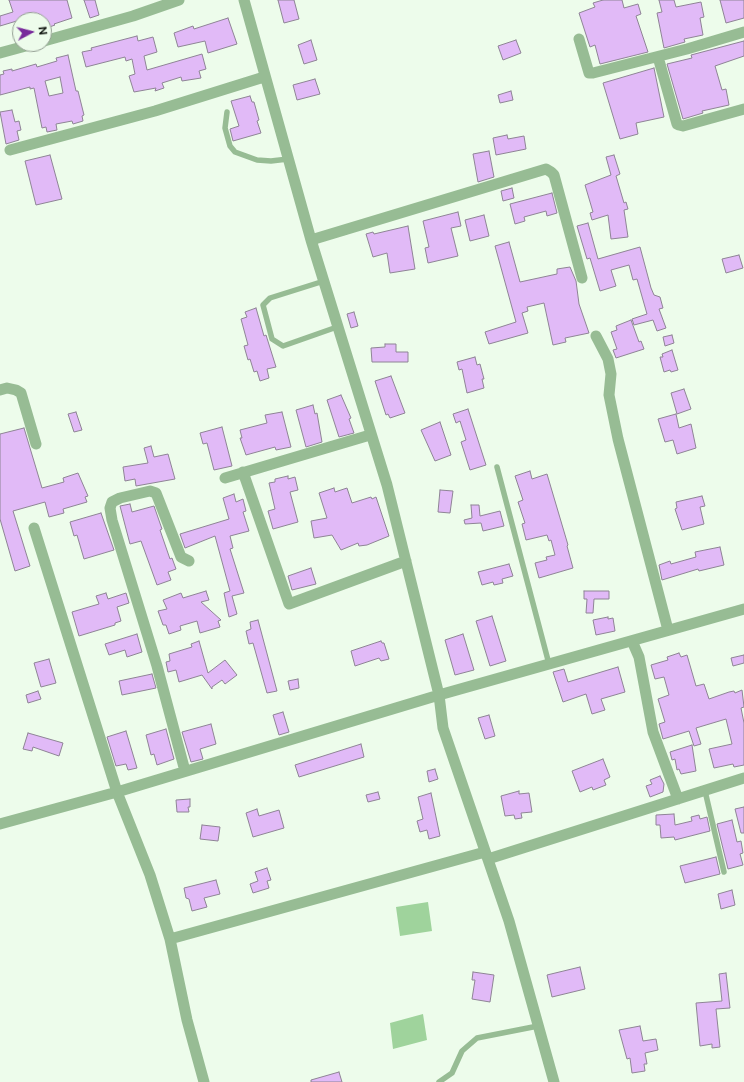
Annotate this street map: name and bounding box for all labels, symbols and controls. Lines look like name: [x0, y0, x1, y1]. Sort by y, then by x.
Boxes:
north arrow: [12, 12, 52, 52]
text: N: [36, 26, 49, 36]

